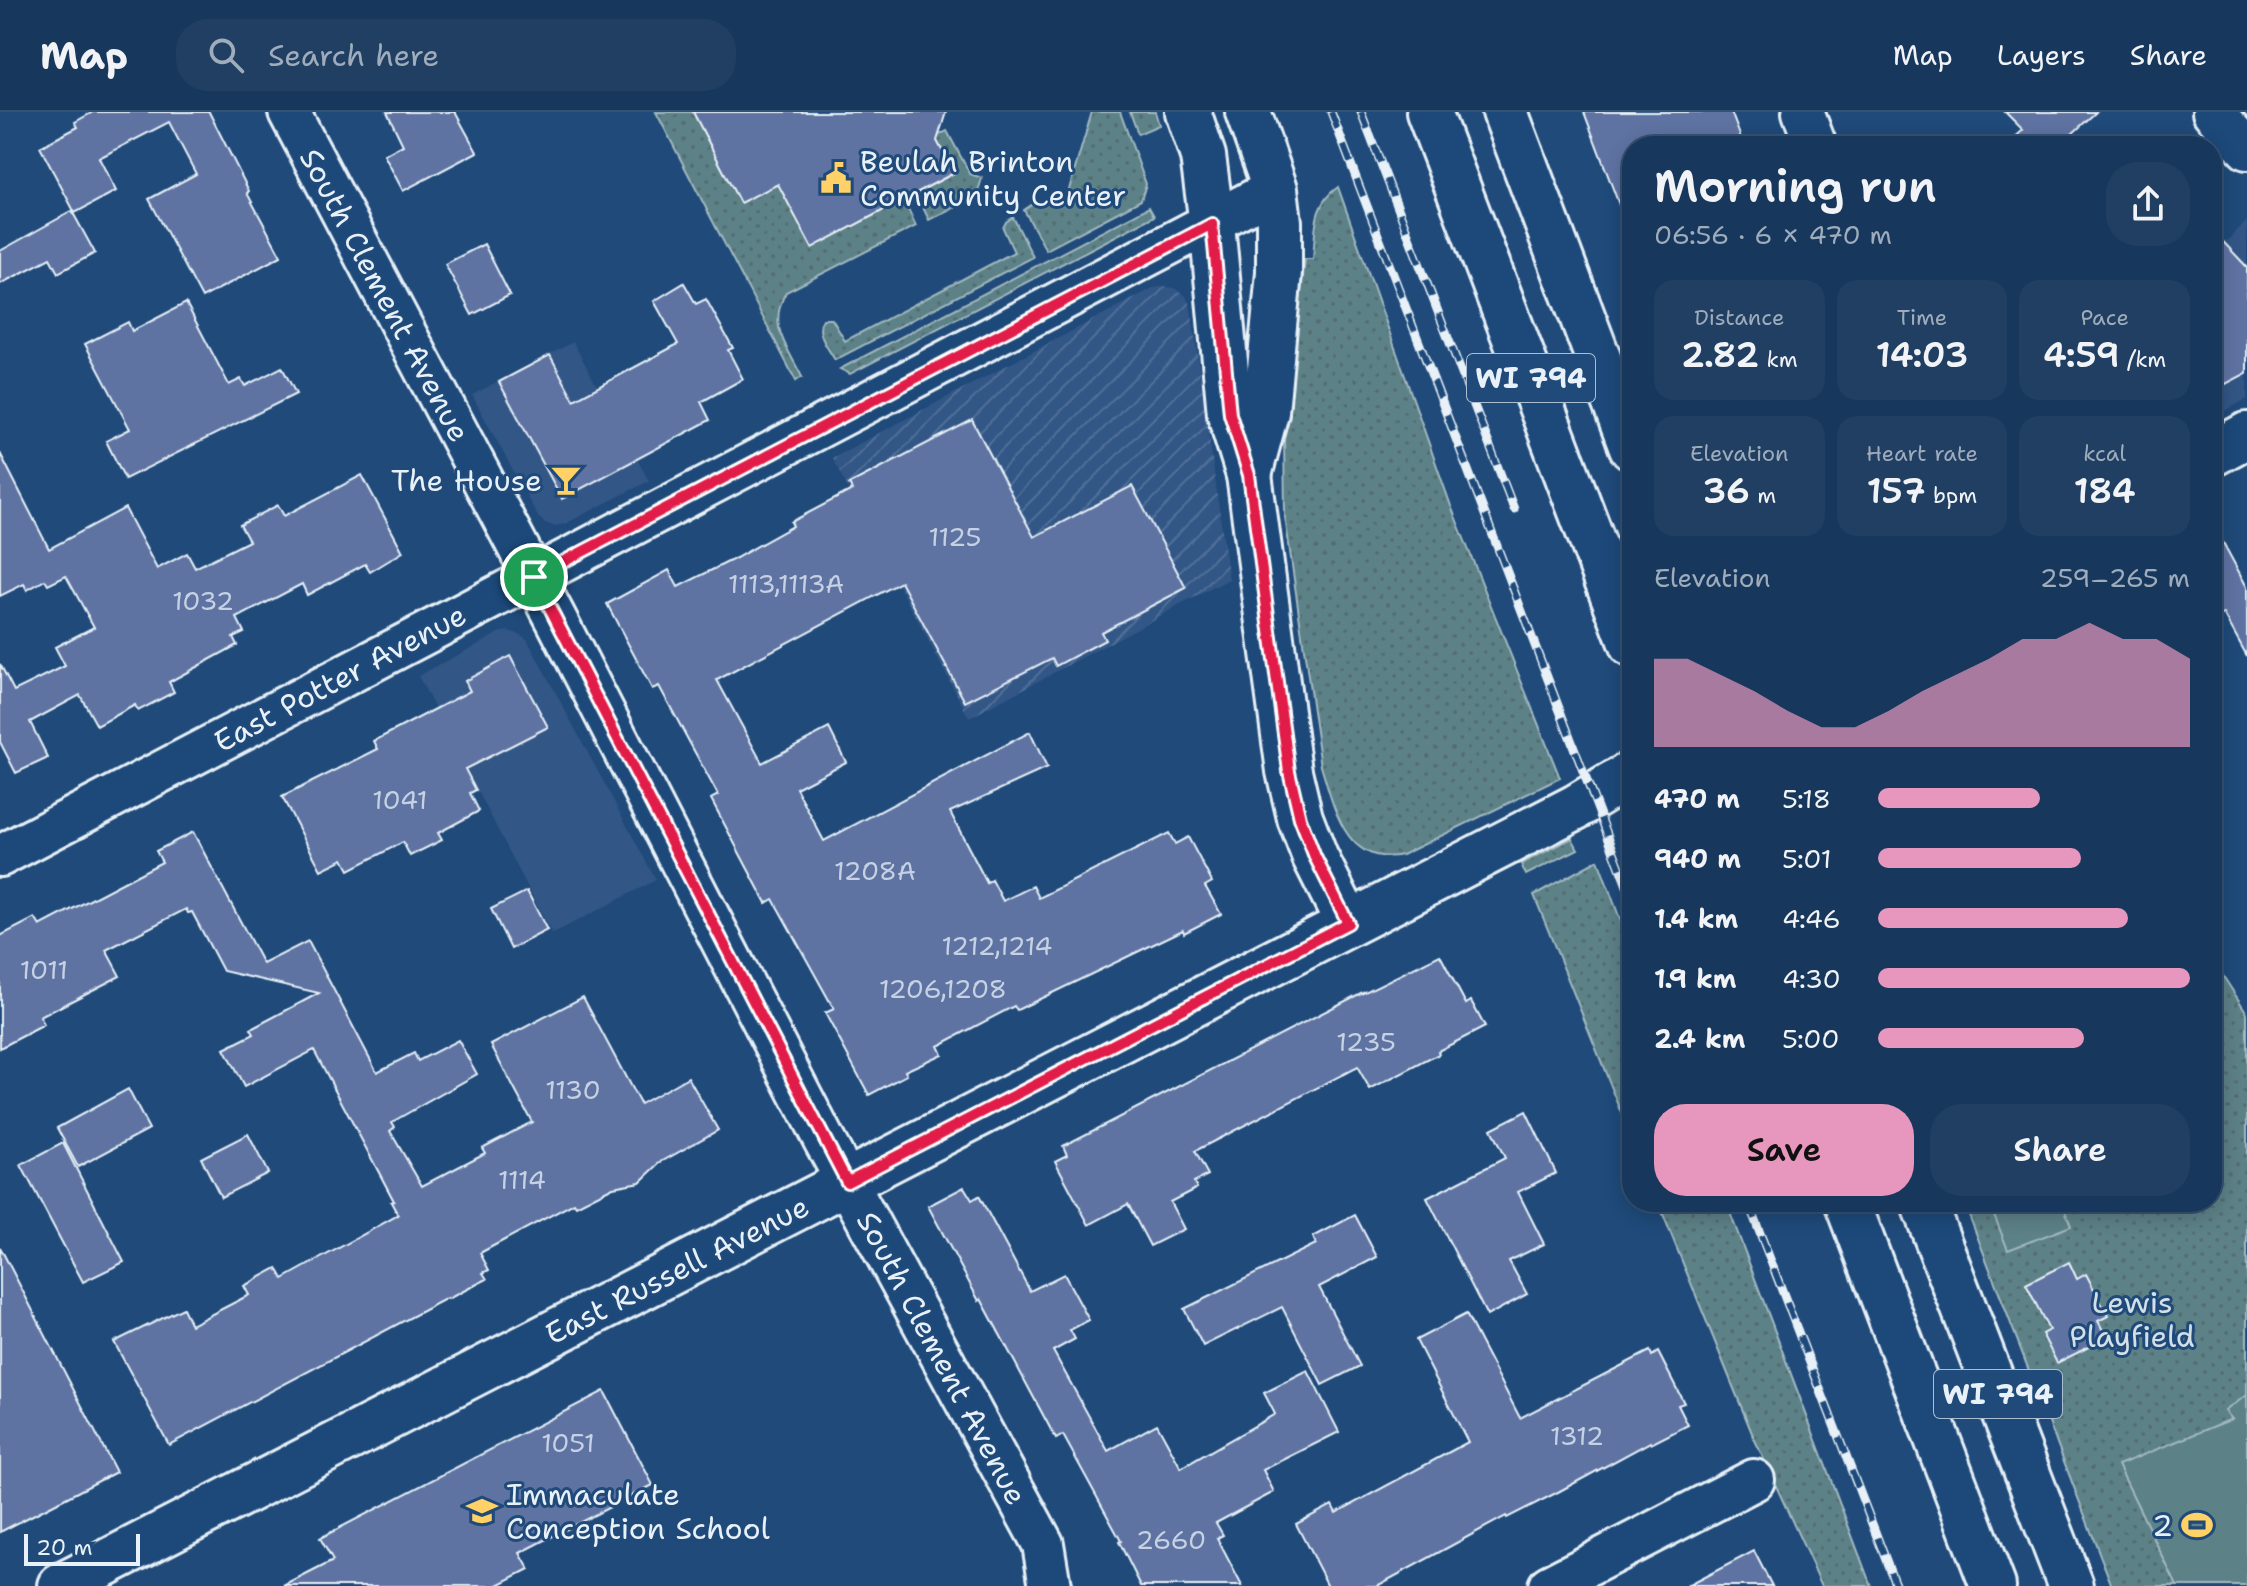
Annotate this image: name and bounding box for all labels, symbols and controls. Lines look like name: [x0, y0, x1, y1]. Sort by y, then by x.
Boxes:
search box: [176, 19, 736, 91]
text: Map: [40, 30, 128, 81]
icon: search: [204, 33, 248, 77]
text: Search here: [268, 35, 439, 76]
text: Map: [1893, 36, 1953, 74]
text: Layers: [1997, 36, 2086, 74]
text: Share: [2130, 36, 2207, 74]
street label: South Clement Avenue: [290, 141, 480, 449]
place label: Beulah Brinton Community Center: [860, 141, 1126, 216]
text: Morning run: [1654, 157, 1937, 216]
public building icon: Beulah Brinton Community Center: [819, 161, 853, 195]
button: share: [2106, 162, 2190, 246]
text: 06:56 · 6 × 470 m: [1654, 217, 1892, 252]
text: Distance: [1694, 303, 1784, 332]
text: Time: [1897, 303, 1947, 332]
text: Pace: [2080, 303, 2129, 332]
text: 2.82: [1681, 332, 1759, 378]
text: 14:03: [1876, 332, 1968, 378]
text: 4:59: [2043, 332, 2119, 378]
text: km: [1759, 345, 1798, 374]
text: /km: [2119, 345, 2166, 374]
road number: WI 794: [1467, 354, 1595, 402]
text: Elevation: [1690, 439, 1789, 468]
text: Heart rate: [1866, 439, 1978, 468]
text: kcal: [2083, 439, 2126, 468]
place label: The House: [391, 460, 542, 501]
bar icon: The House: [549, 463, 583, 497]
text: 36: [1702, 468, 1750, 514]
text: 157: [1867, 468, 1925, 514]
text: 184: [2074, 468, 2136, 514]
text: m: [1750, 481, 1776, 510]
text: bpm: [1925, 481, 1977, 510]
house number: 1125: [928, 519, 982, 554]
pin: [500, 543, 568, 611]
icon: arrive: [512, 555, 556, 599]
text: Elevation: [1654, 560, 1770, 595]
text: 259–265 m: [2040, 560, 2190, 595]
house number: 1113,1113A: [728, 566, 844, 601]
house number: 1032: [172, 583, 234, 618]
street label: East Potter Avenue: [207, 594, 473, 762]
text: 470 m: [1654, 781, 1740, 816]
text: 5:18: [1782, 781, 1831, 816]
house number: 1041: [372, 782, 428, 817]
text: 940 m: [1654, 841, 1741, 876]
text: 5:01: [1782, 841, 1831, 876]
house number: 1208A: [834, 853, 916, 888]
text: 1.4 km: [1654, 901, 1738, 936]
text: 4:46: [1782, 901, 1841, 936]
house number: 1212,1214: [941, 928, 1053, 963]
house number: 1011: [20, 952, 68, 987]
text: 1.9 km: [1654, 961, 1736, 996]
text: 4:30: [1782, 961, 1841, 996]
house number: 1206,1208: [879, 971, 1007, 1006]
text: 2.4 km: [1654, 1021, 1745, 1056]
text: 5:00: [1782, 1021, 1839, 1056]
house number: 1235: [1336, 1024, 1396, 1059]
house number: 1130: [545, 1072, 601, 1107]
button: Save: [1654, 1104, 1914, 1196]
button: Share: [1930, 1104, 2190, 1196]
house number: 1114: [498, 1162, 546, 1197]
street label: East Russell Avenue: [538, 1186, 816, 1354]
street label: South Clement Avenue: [847, 1204, 1037, 1512]
park label: Lewis Playfield: [2069, 1282, 2195, 1357]
road number: WI 794: [1934, 1370, 2062, 1418]
house number: 1312: [1550, 1418, 1604, 1453]
house number: 1051: [541, 1425, 595, 1460]
place label: Immaculate Conception School: [506, 1474, 770, 1549]
school or university icon: Immaculate Conception School: [465, 1494, 499, 1528]
place label: 2: [2152, 1505, 2173, 1546]
sports icon: 2: [2180, 1508, 2214, 1542]
house number: 2660: [1136, 1522, 1206, 1557]
scale bar: [24, 1530, 140, 1566]
text: 20 m: [36, 1533, 93, 1562]

